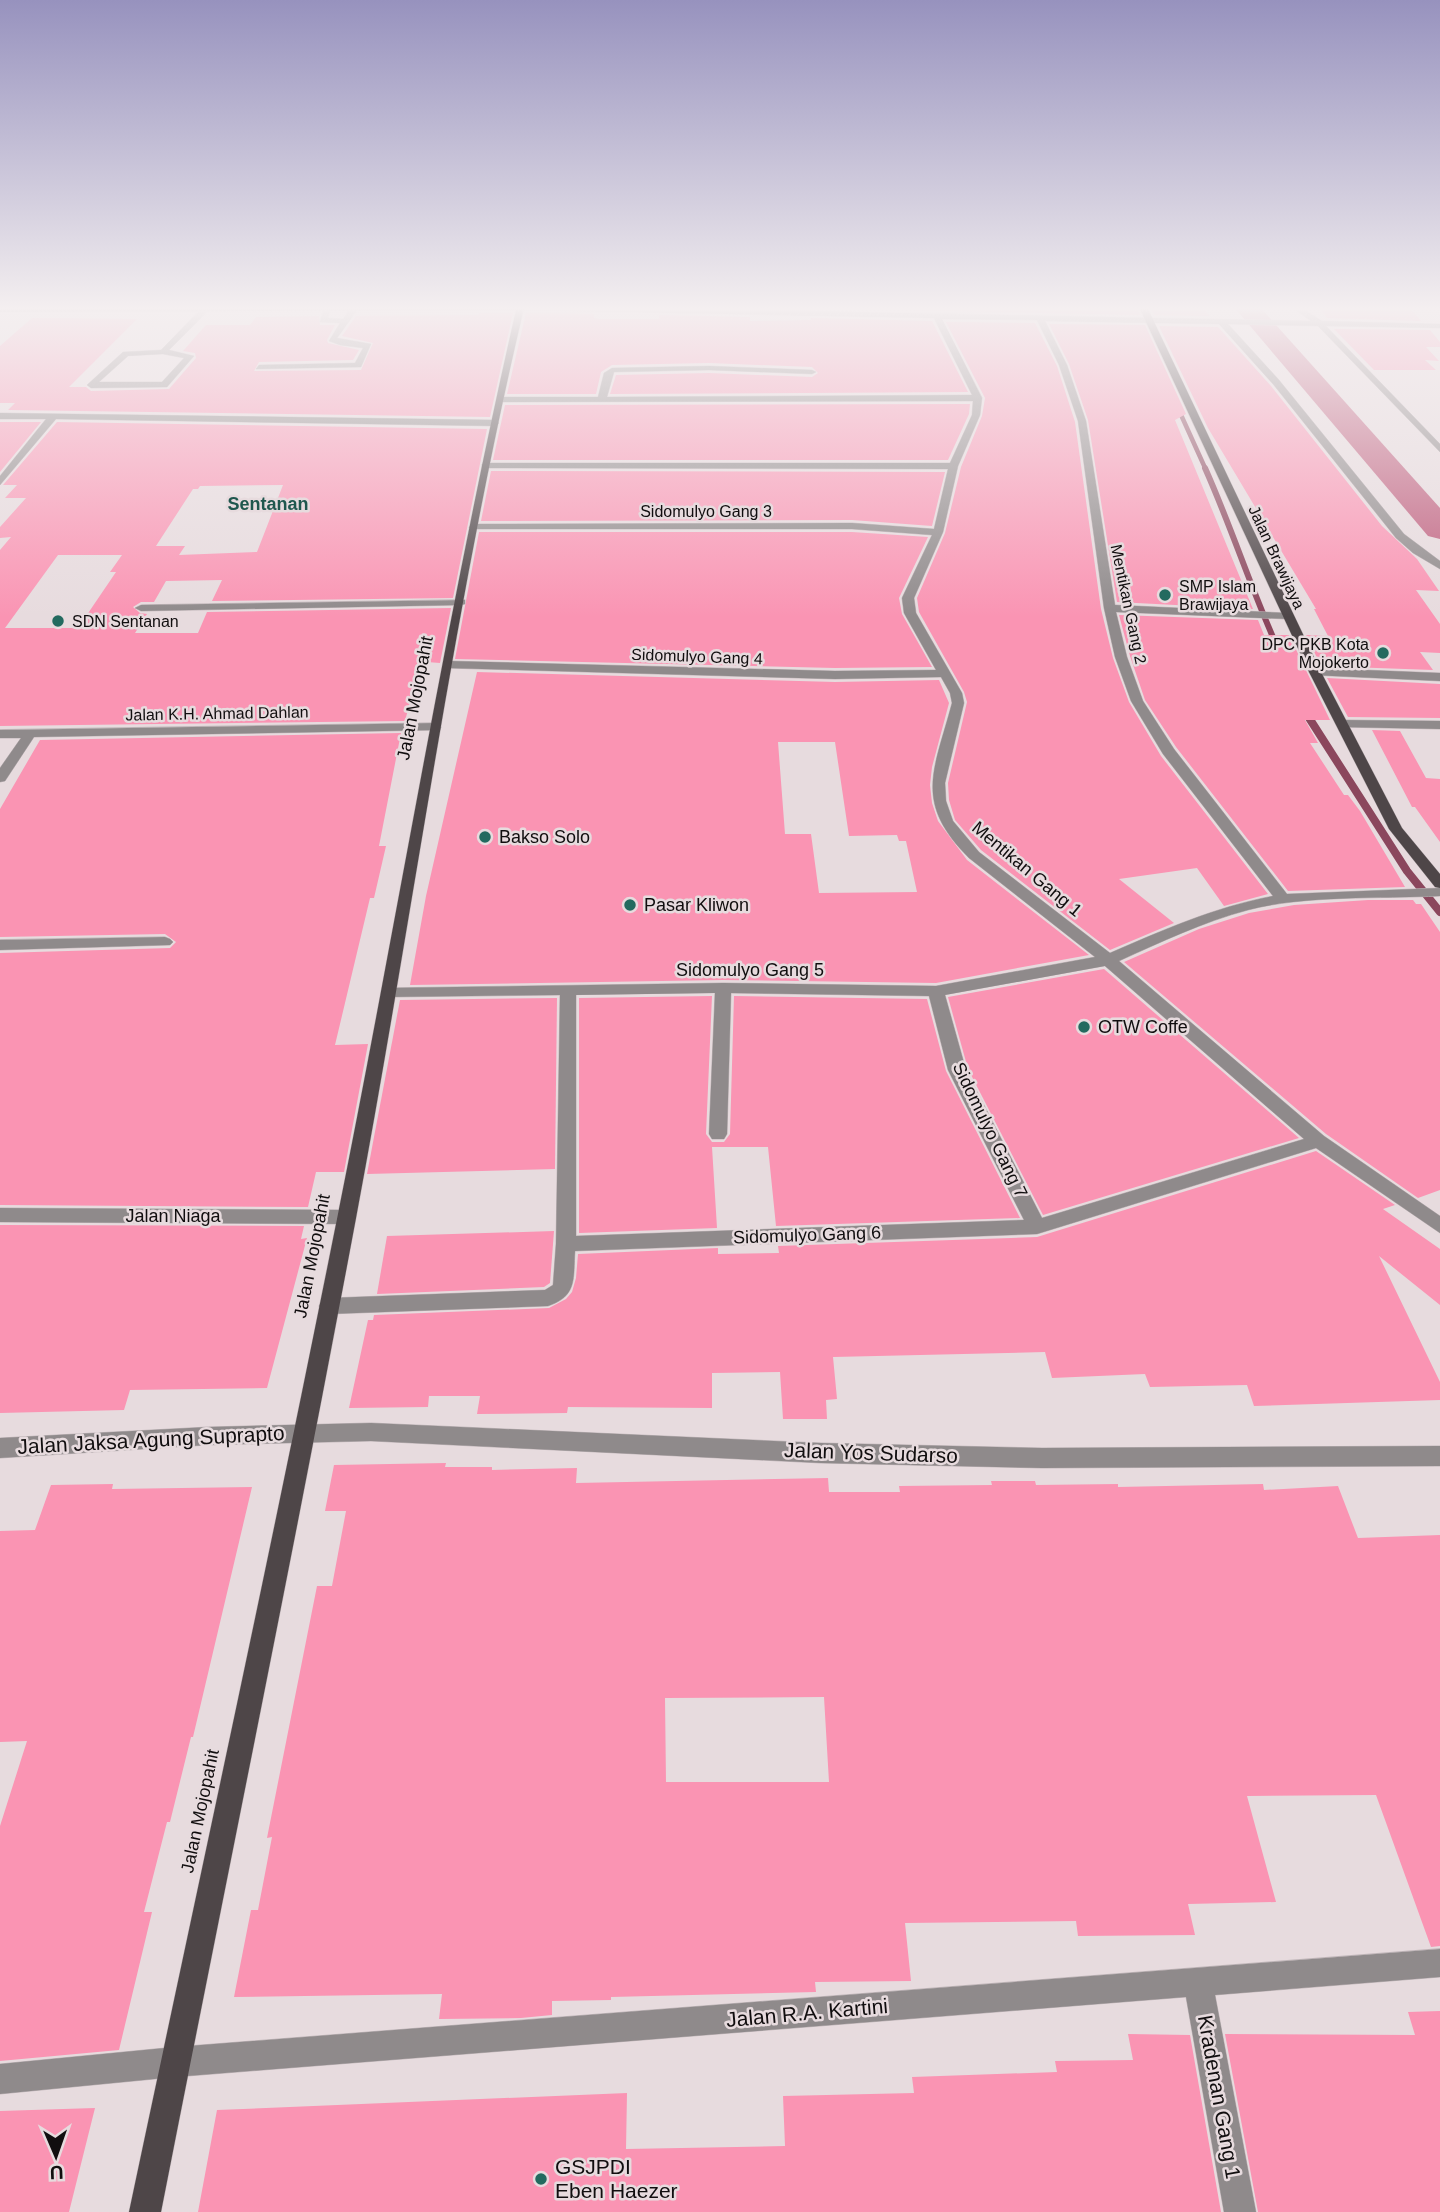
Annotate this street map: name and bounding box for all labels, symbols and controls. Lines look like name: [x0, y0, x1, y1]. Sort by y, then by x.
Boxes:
district label: Sentanan: [227, 494, 309, 514]
street label: Sidomulyo Gang 3: [640, 503, 772, 520]
street label: Jalan Brawijaya: [1245, 503, 1308, 612]
street label: Mentikan Gang 2: [1108, 543, 1150, 666]
place label: SMP Islam Brawijaya: [1179, 578, 1256, 613]
marker: SMP Islam Brawijaya: [1157, 587, 1173, 603]
marker: SDN Sentanan: [50, 613, 66, 629]
place label: SDN Sentanan: [72, 613, 179, 630]
street label: Jalan Mojopahit: [393, 634, 437, 762]
place label: DPC PKB Kota Mojokerto: [1261, 636, 1369, 671]
marker: DPC PKB Kota Mojokerto: [1375, 645, 1391, 661]
street label: Sidomulyo Gang 4: [631, 646, 763, 667]
street label: Jalan K.H. Ahmad Dahlan: [125, 703, 309, 724]
street label: Mentikan Gang 1: [968, 817, 1086, 921]
place label: Bakso Solo: [499, 827, 590, 847]
marker: Bakso Solo: [477, 829, 493, 845]
place label: Pasar Kliwon: [644, 895, 749, 915]
marker: Pasar Kliwon: [622, 897, 638, 913]
street label: Sidomulyo Gang 5: [676, 960, 824, 980]
place label: OTW Coffe: [1098, 1017, 1188, 1037]
marker: OTW Coffe: [1076, 1019, 1092, 1035]
street label: Sidomulyo Gang 7: [949, 1059, 1031, 1201]
street label: Jalan Mojopahit: [290, 1192, 334, 1320]
street label: Jalan Niaga: [125, 1206, 222, 1226]
street label: Sidomulyo Gang 6: [733, 1222, 881, 1248]
street label: Jalan Jaksa Agung Suprapto: [17, 1421, 285, 1458]
street label: Jalan Yos Sudarso: [784, 1438, 958, 1467]
street label: Jalan Mojopahit: [177, 1747, 223, 1875]
street label: Jalan R.A. Kartini: [725, 1994, 889, 2031]
street label: Kradenan Gang 1: [1194, 2013, 1245, 2181]
north arrow: [21, 2121, 91, 2191]
place label: GSJPDI Eben Haezer: [555, 2155, 678, 2202]
text: U: [49, 2162, 64, 2183]
marker: GSJPDI Eben Haezer: [533, 2171, 549, 2187]

